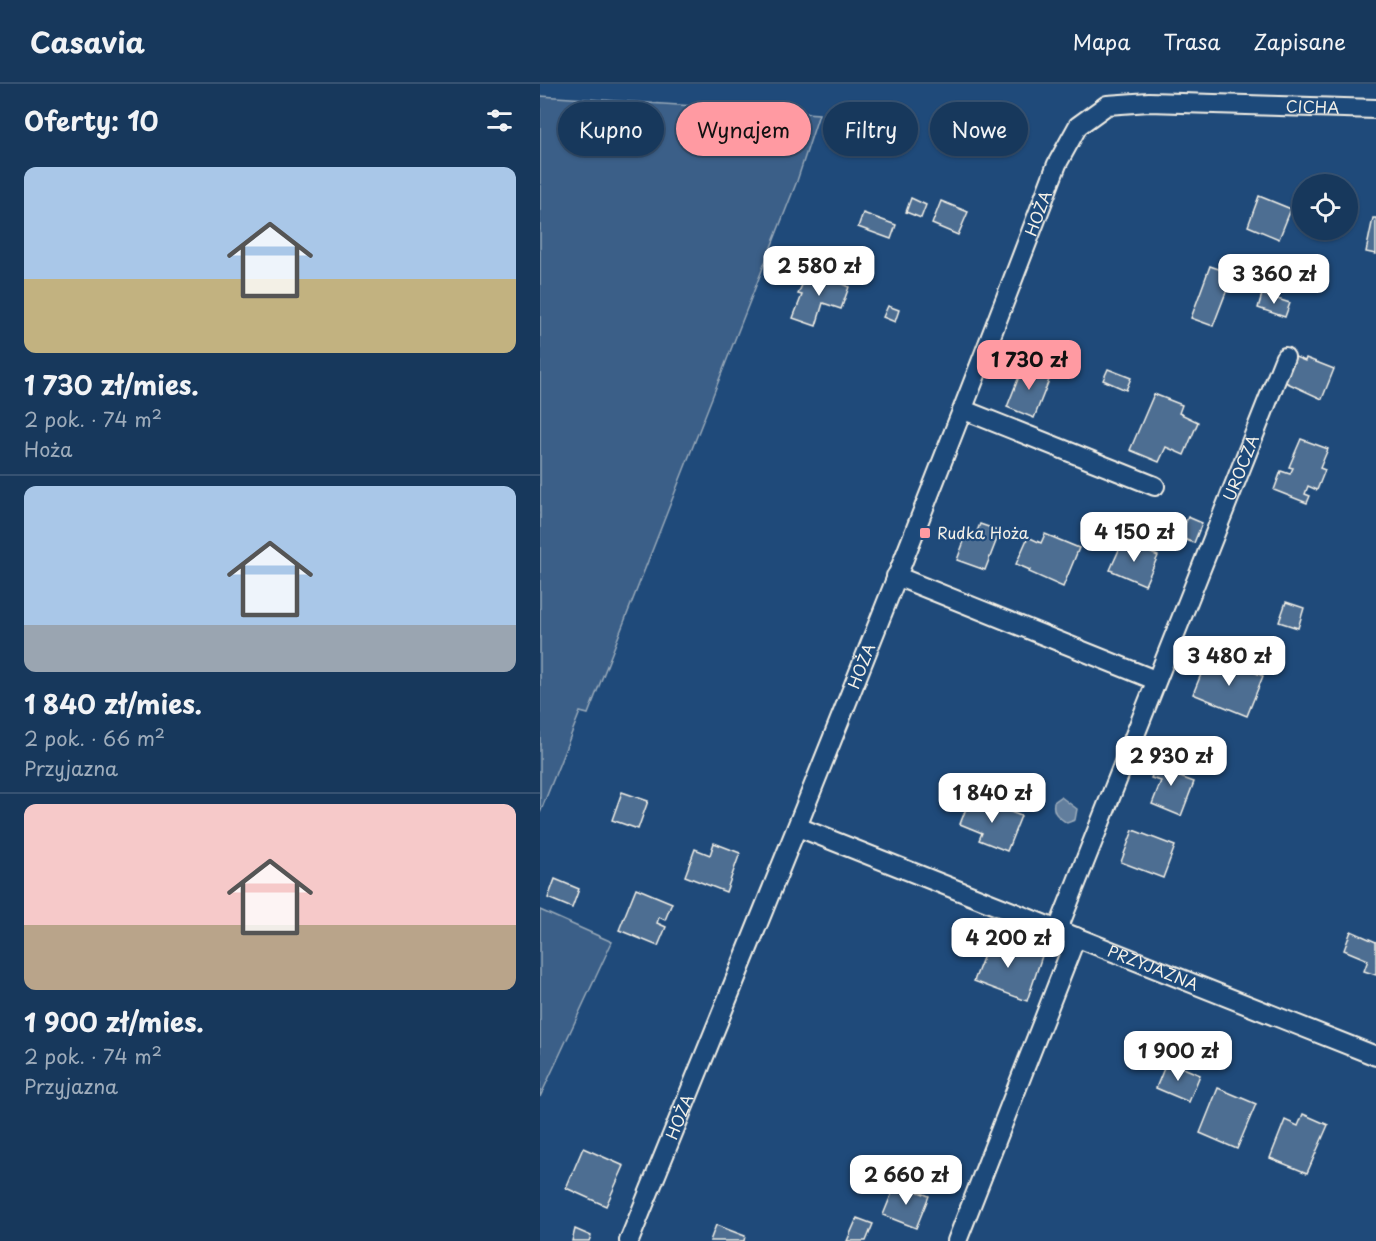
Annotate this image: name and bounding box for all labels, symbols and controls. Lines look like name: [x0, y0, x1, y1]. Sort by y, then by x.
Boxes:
text: Casavia: [30, 20, 145, 63]
text: Mapa: [1073, 25, 1130, 57]
text: Trasa: [1163, 25, 1220, 57]
text: Zapisane: [1253, 25, 1346, 57]
street label: CICHA: [1285, 93, 1340, 119]
text: Oferty: 10: [24, 101, 159, 140]
chip: Kupno: [558, 102, 664, 156]
chip: Wynajem: [676, 102, 811, 156]
chip: Filtry: [823, 102, 918, 156]
chip: Nowe: [930, 102, 1028, 156]
icon: filters: [483, 104, 516, 137]
map controls: [1292, 174, 1358, 240]
button: locate: [1292, 174, 1358, 240]
street label: HOŻA: [1018, 187, 1057, 239]
icon: home: [216, 206, 324, 314]
pin: 2 580 zł: [757, 246, 881, 297]
text: 2 580 zł: [777, 250, 861, 280]
pin: 3 360 zł: [1212, 254, 1336, 305]
text: 3 360 zł: [1232, 258, 1316, 288]
pin: 1 730 zł: [967, 340, 1091, 391]
text: 1 730 zł: [991, 344, 1067, 374]
text: 1 730 zł/mies.: [24, 365, 199, 404]
text: 2 pok. · 74 m²: [24, 404, 162, 434]
street label: UROCZA: [1216, 431, 1264, 504]
text: Hoża: [24, 434, 72, 464]
pin: 4 150 zł: [1072, 512, 1196, 563]
text: 4 150 zł: [1094, 516, 1174, 546]
place label: Rudka Hoża: [937, 520, 1029, 544]
icon: home: [216, 525, 324, 633]
marker: Rudka Hoża: [918, 526, 932, 540]
pin: 3 480 zł: [1167, 636, 1291, 687]
street label: HOŻA: [841, 639, 880, 692]
text: 3 480 zł: [1187, 640, 1271, 670]
text: 1 840 zł/mies.: [24, 684, 202, 723]
text: 2 pok. · 66 m²: [24, 723, 165, 753]
pin: 2 930 zł: [1109, 736, 1233, 787]
text: 2 930 zł: [1130, 740, 1212, 770]
text: Przyjazna: [24, 753, 118, 783]
pin: 1 840 zł: [930, 773, 1054, 824]
text: 1 840 zł: [953, 777, 1031, 807]
icon: home: [216, 843, 324, 951]
pin: 4 200 zł: [946, 918, 1070, 969]
text: 4 200 zł: [966, 922, 1050, 952]
street label: PRZYJAZNA: [1104, 938, 1203, 996]
text: 1 900 zł/mies.: [24, 1002, 204, 1041]
pin: 1 900 zł: [1116, 1031, 1240, 1082]
text: 1 900 zł: [1138, 1035, 1218, 1065]
text: 2 pok. · 74 m²: [24, 1041, 162, 1071]
text: Przyjazna: [24, 1071, 118, 1101]
street label: HOŻA: [659, 1090, 699, 1143]
pin: 2 660 zł: [844, 1155, 968, 1206]
text: 2 660 zł: [864, 1159, 948, 1189]

